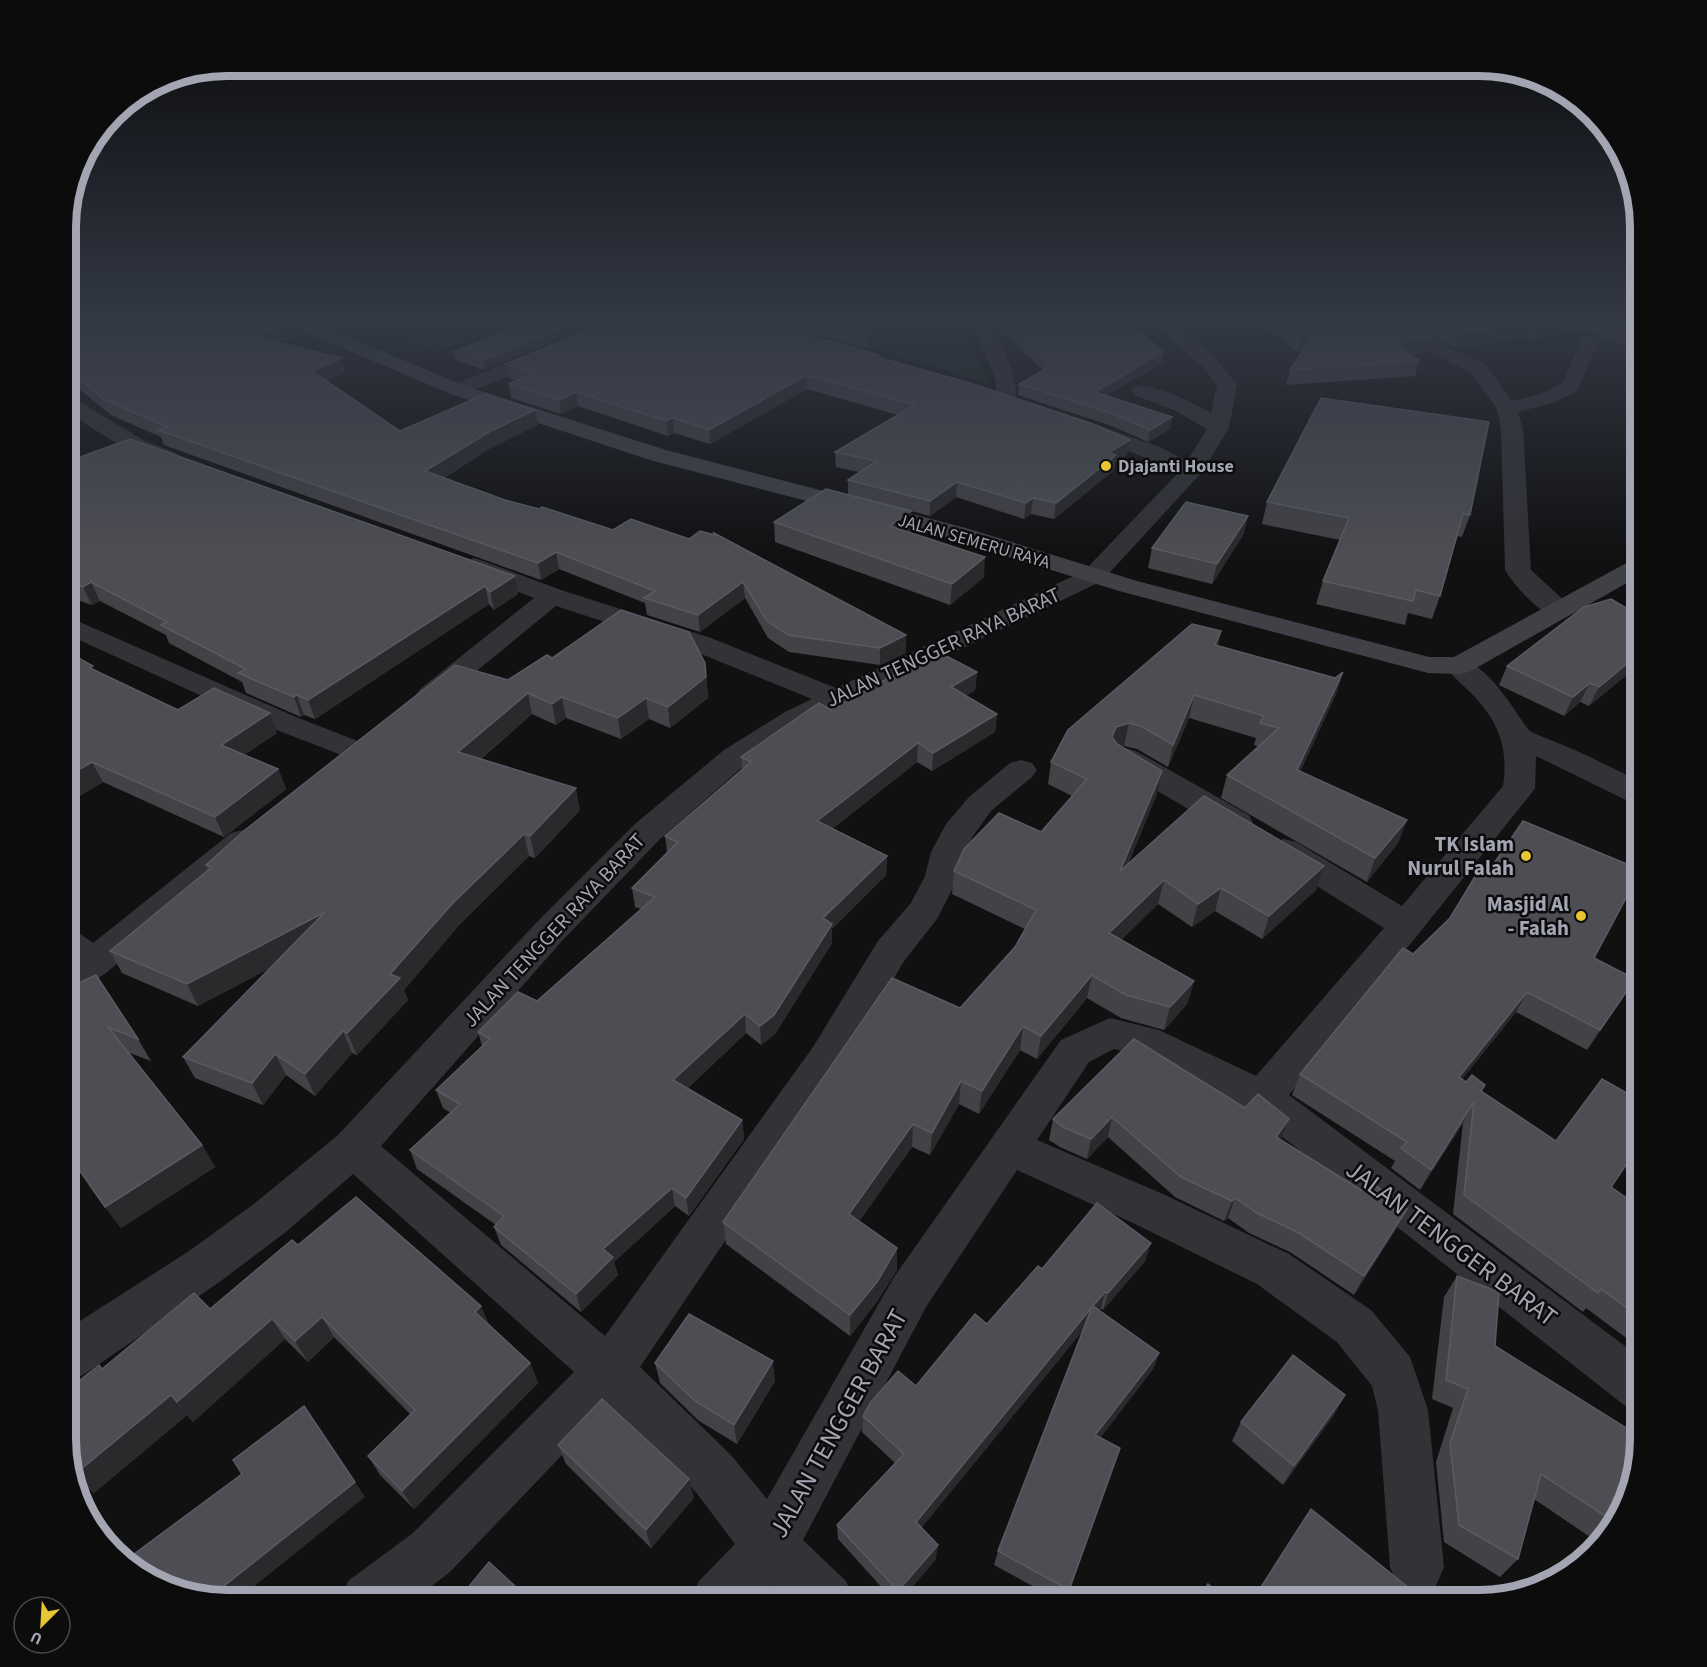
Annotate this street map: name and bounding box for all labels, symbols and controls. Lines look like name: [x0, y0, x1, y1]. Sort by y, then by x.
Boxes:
place label: Djajanti House: [1118, 454, 1234, 479]
marker: Djajanti House: [1099, 459, 1113, 473]
street label: JALAN SEMERU RAYA: [895, 508, 1053, 575]
street label: JALAN TENGGER RAYA BARAT: [821, 579, 1065, 715]
street label: JALAN TENGGER RAYA BARAT: [456, 826, 652, 1034]
place label: TK Islam Nurul Falah: [1407, 829, 1514, 883]
marker: TK Islam Nurul Falah: [1519, 849, 1533, 863]
place label: Masjid Al - Falah: [1487, 889, 1569, 943]
marker: Masjid Al - Falah: [1574, 909, 1588, 923]
street label: JALAN TENGGER BARAT: [1338, 1151, 1565, 1335]
street label: JALAN TENGGER BARAT: [760, 1302, 917, 1544]
north arrow: [12, 1595, 72, 1655]
text: U: [27, 1626, 46, 1650]

